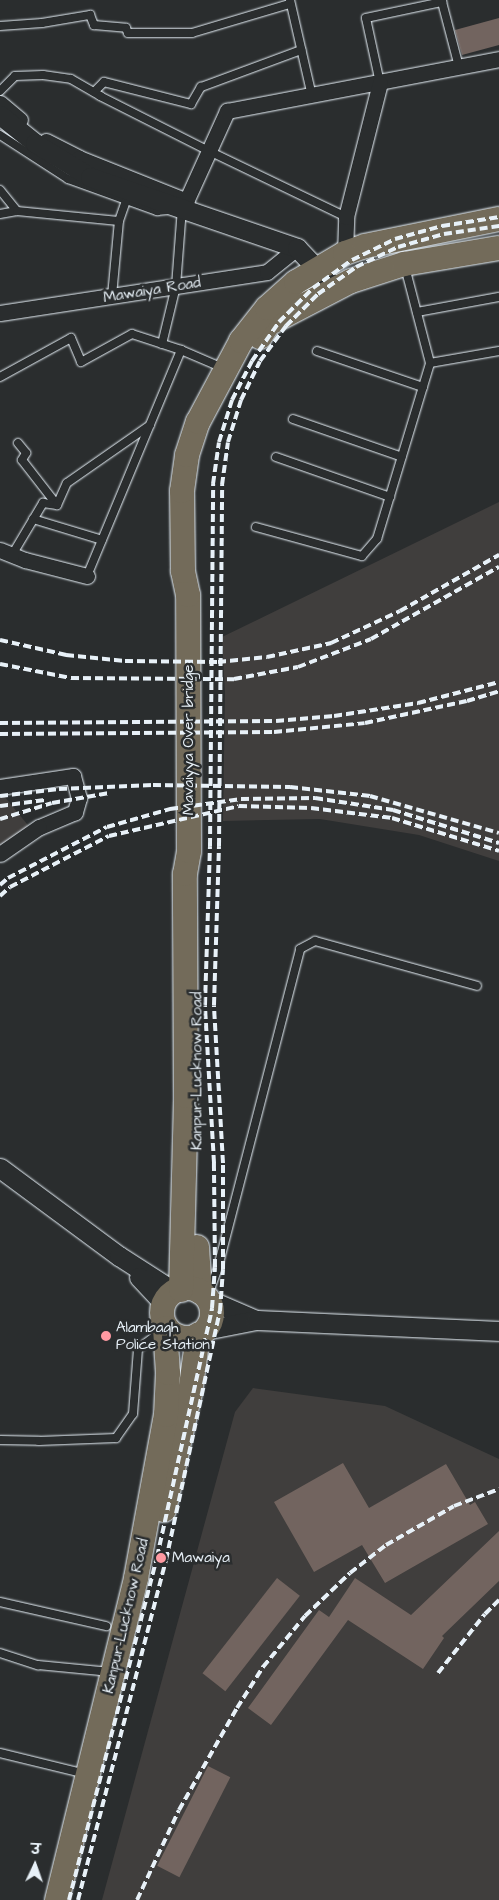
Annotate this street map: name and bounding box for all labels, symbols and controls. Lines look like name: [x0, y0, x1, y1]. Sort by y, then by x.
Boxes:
street label: Mawaiya Road: [102, 273, 202, 307]
street label: Mavaiyya Over bridge: [180, 665, 198, 815]
street label: Kanpur-Lucknow Road: [188, 992, 206, 1150]
place label: Alambagh Police Station: [116, 1318, 210, 1353]
marker: Alambagh Police Station: [100, 1330, 112, 1342]
street label: Kanpur-Lucknow Road: [99, 1537, 153, 1695]
place label: Mawaiya: [172, 1549, 230, 1567]
marker: Mawaiya: [154, 1551, 168, 1565]
north arrow: [10, 1840, 60, 1890]
text: उ: [31, 1840, 41, 1860]

